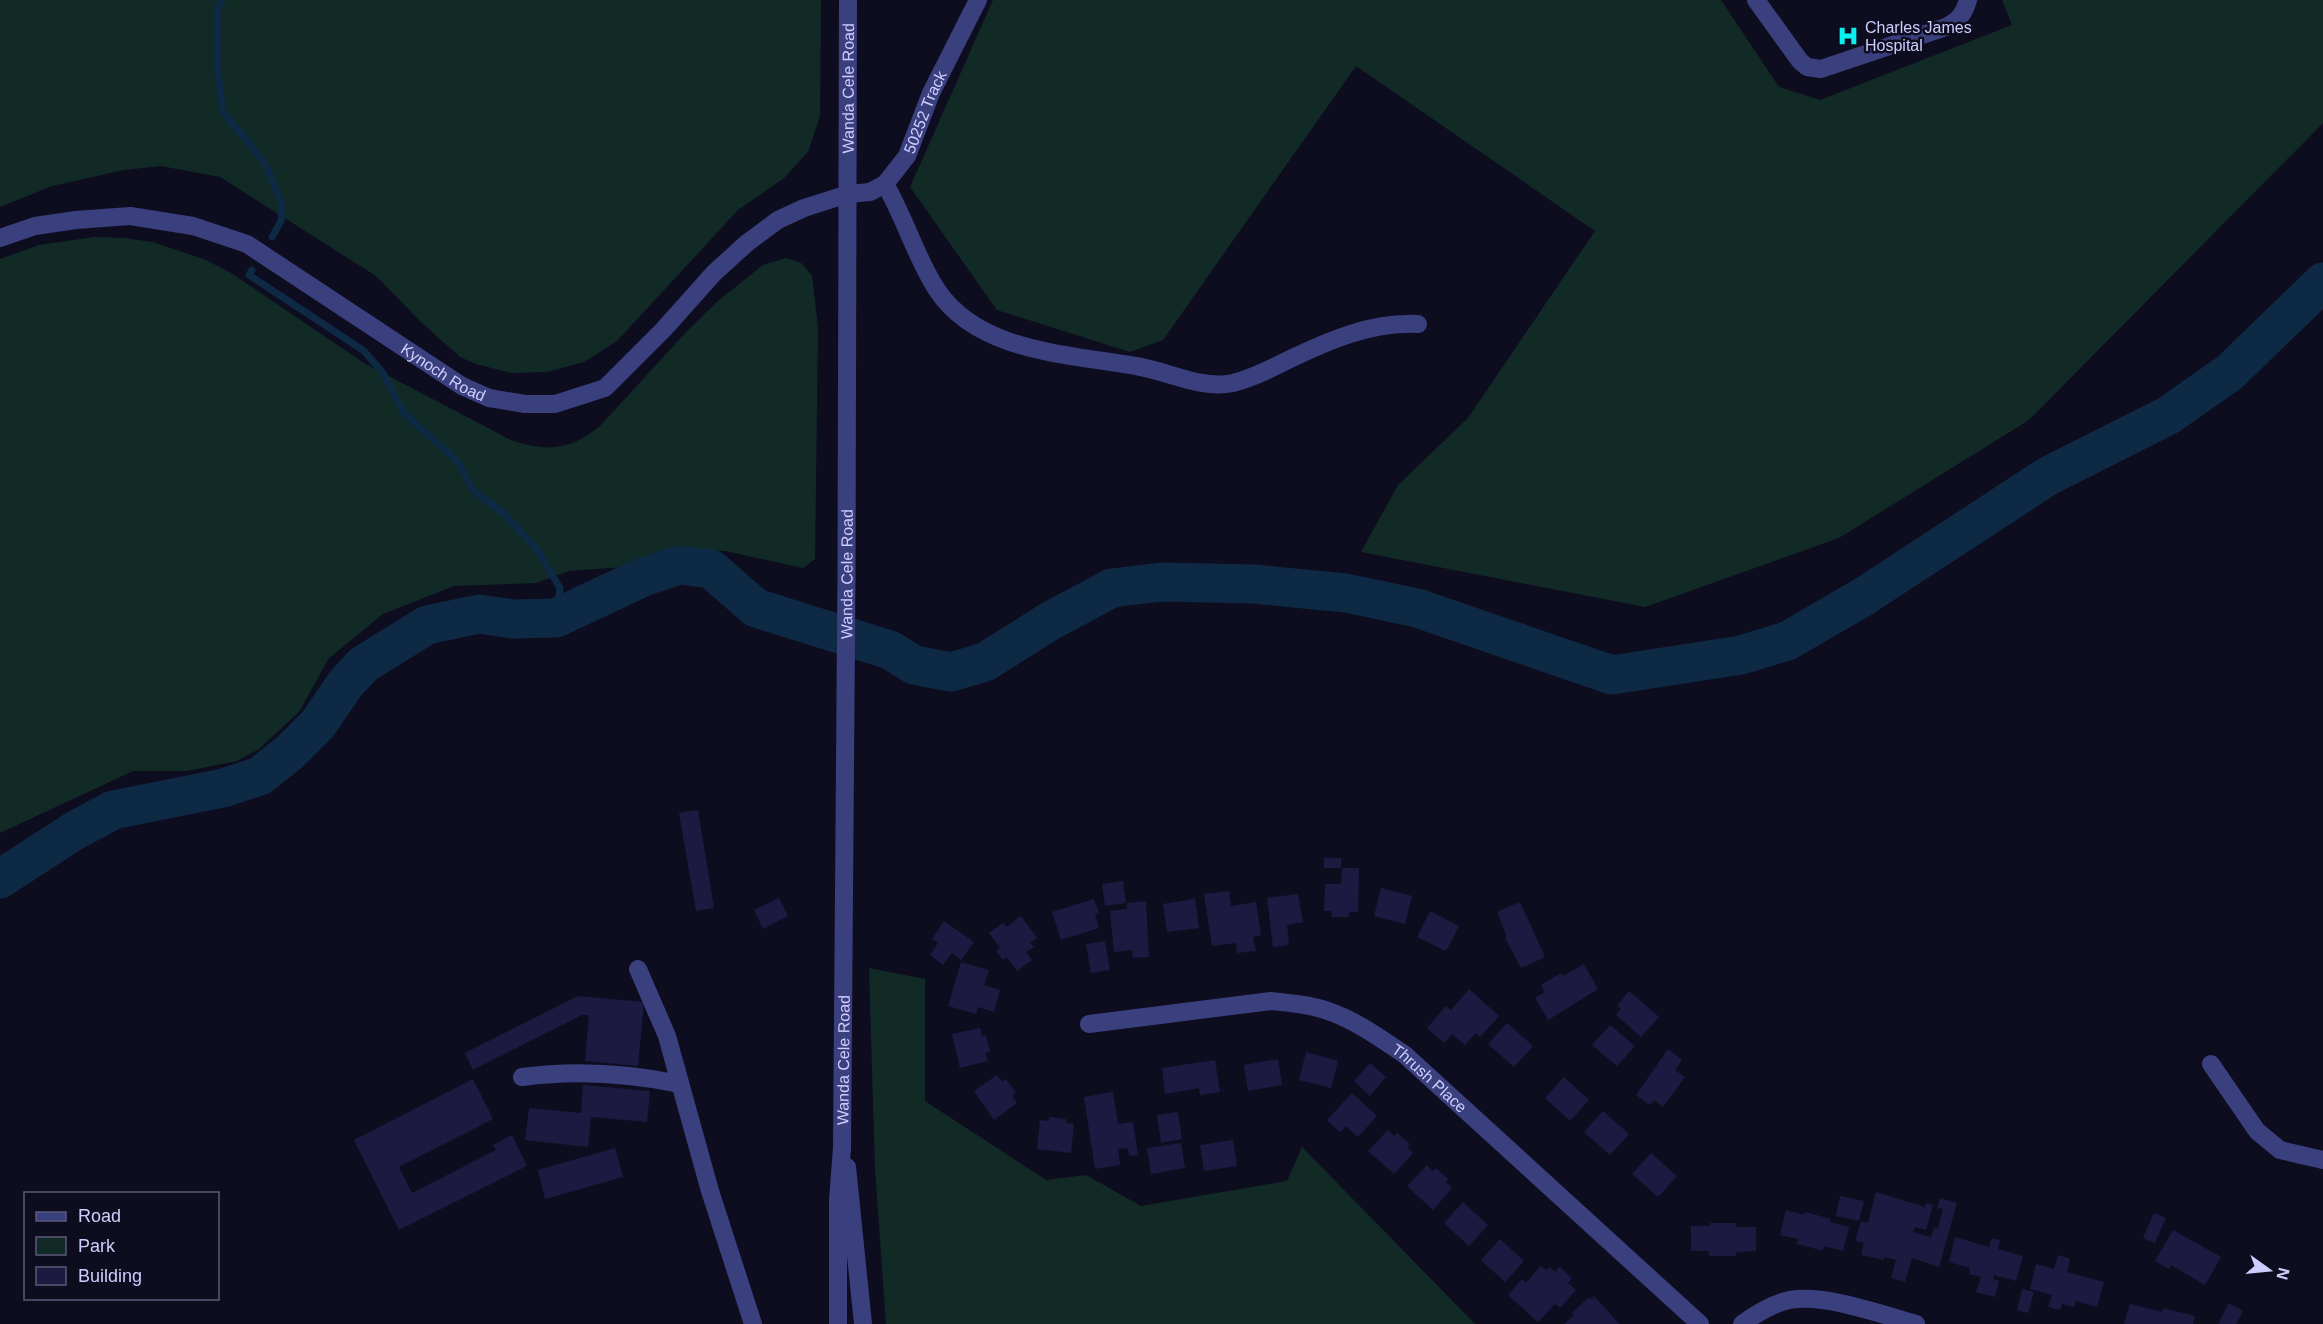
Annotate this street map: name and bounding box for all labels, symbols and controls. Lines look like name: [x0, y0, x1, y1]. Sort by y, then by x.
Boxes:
place label: Charles James Hospital: [1865, 19, 1972, 54]
street label: Wanda Cele Road: [840, 23, 857, 153]
hospital icon: Charles James Hospital: [1836, 24, 1860, 48]
street label: 50252 Track: [901, 67, 950, 156]
street label: Kynoch Road: [398, 340, 488, 404]
street label: Wanda Cele Road: [838, 509, 856, 639]
street label: Wanda Cele Road: [834, 995, 853, 1125]
street label: Thrush Place: [1389, 1041, 1470, 1116]
legend: [24, 1192, 219, 1300]
text: Road: [78, 1206, 121, 1226]
text: Park: [78, 1236, 116, 1256]
north arrow: [2239, 1240, 2299, 1300]
text: Building: [78, 1266, 142, 1286]
text: N: [2273, 1266, 2293, 1282]

